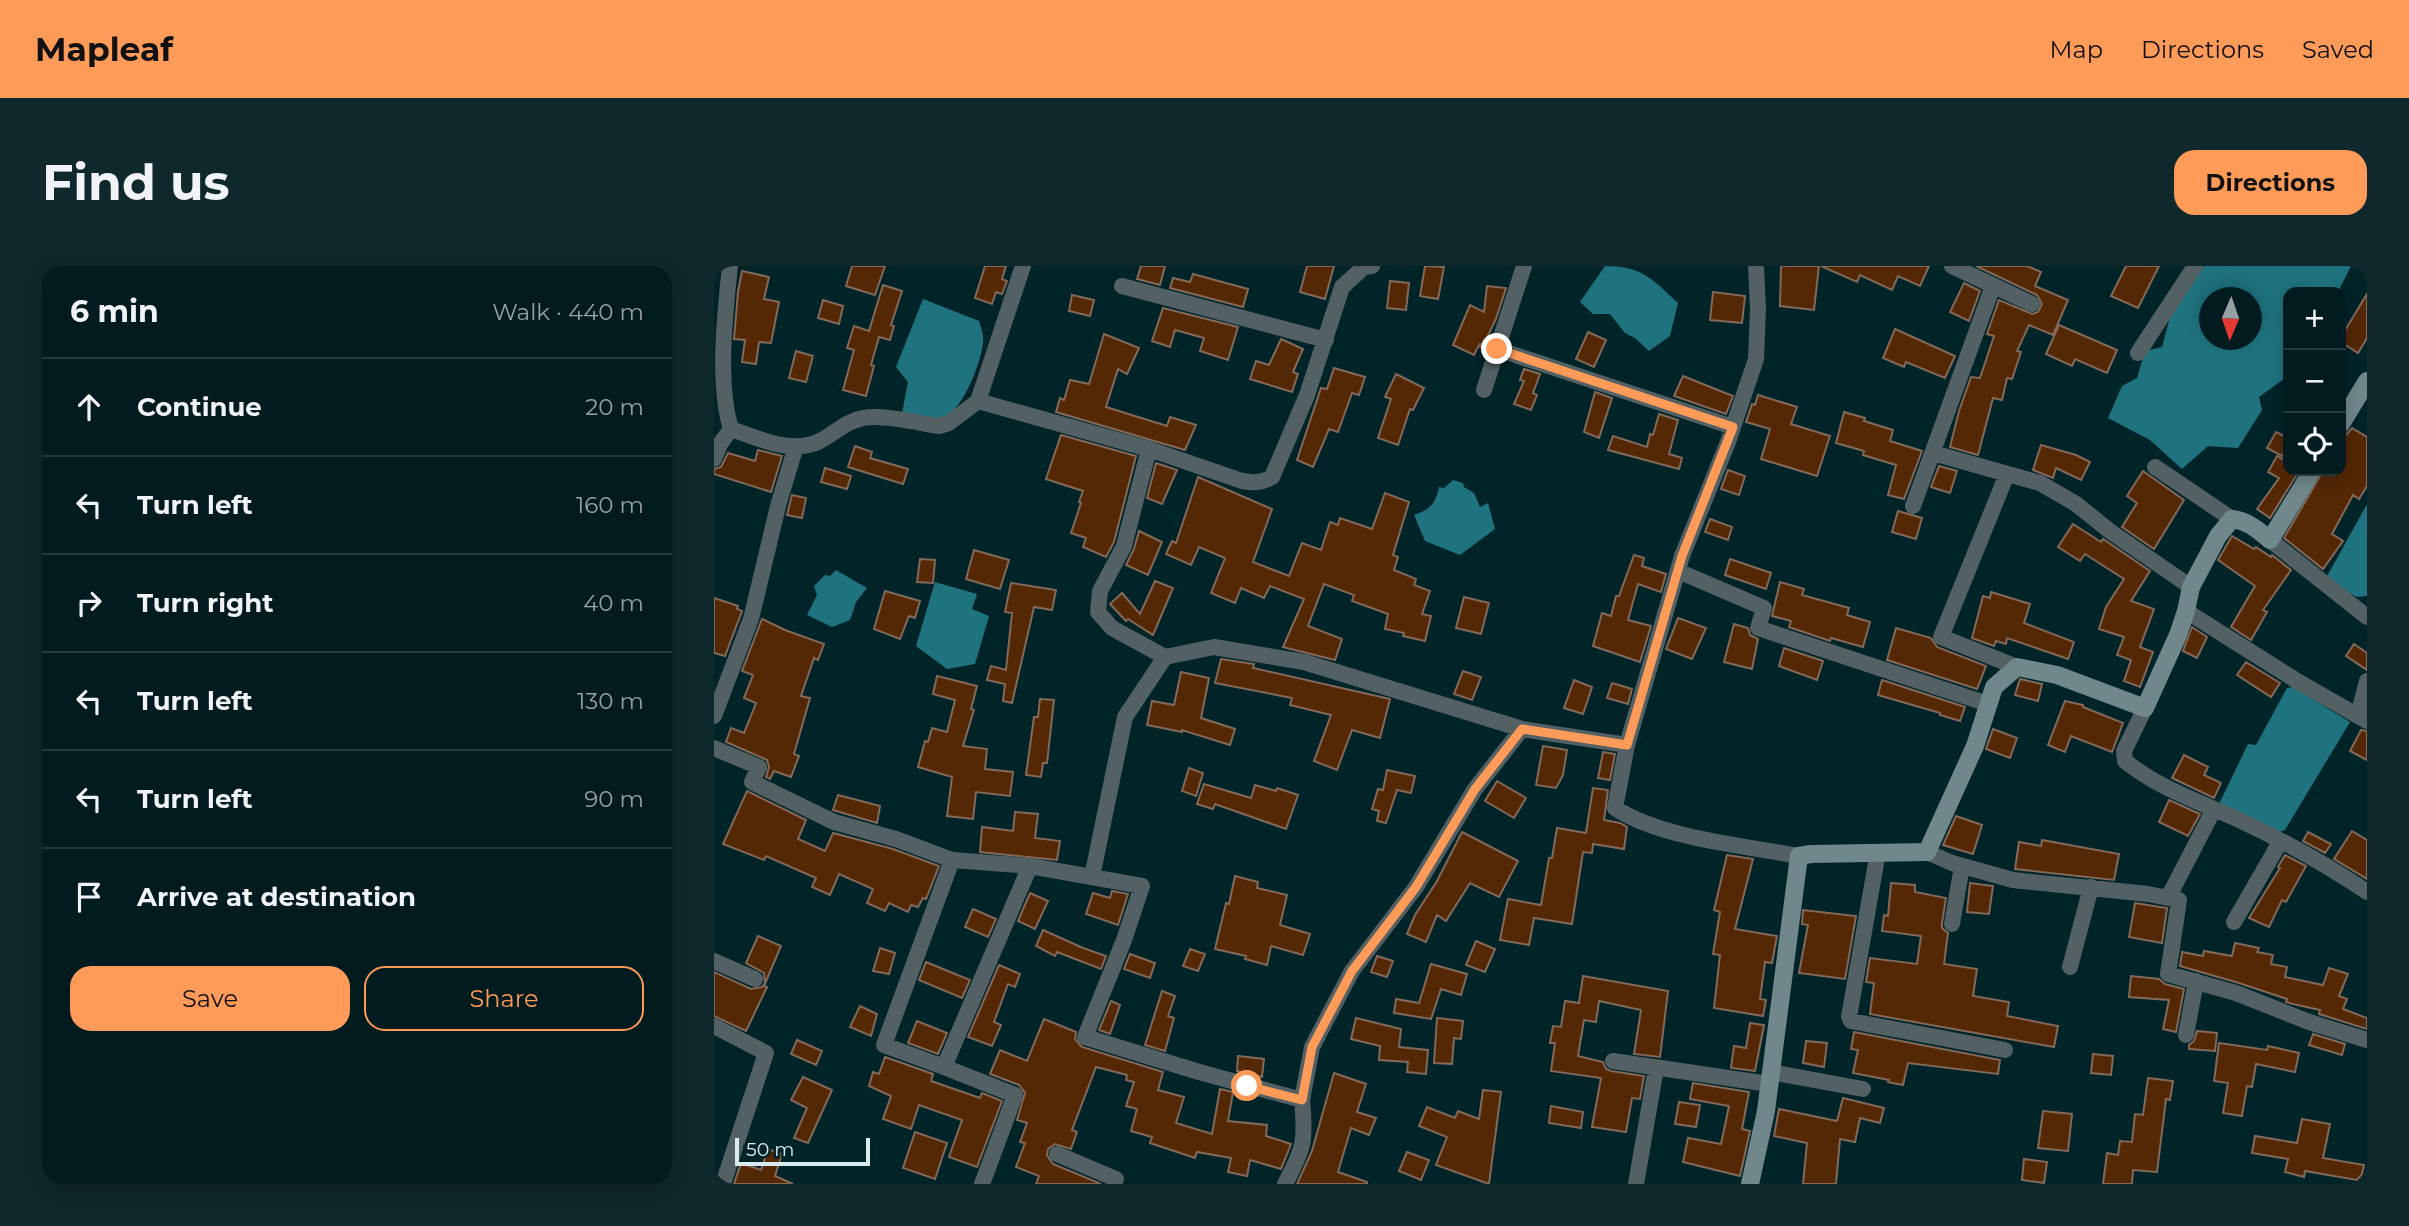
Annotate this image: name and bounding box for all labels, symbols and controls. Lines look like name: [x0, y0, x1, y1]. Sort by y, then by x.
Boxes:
text: Mapleaf: [35, 29, 173, 69]
text: Map: [2050, 35, 2103, 64]
text: Directions: [2141, 35, 2264, 64]
text: Saved: [2302, 35, 2374, 64]
button: Directions: [2174, 150, 2367, 215]
text: Find us: [42, 153, 230, 212]
north arrow: [2199, 287, 2262, 350]
map controls: [2283, 287, 2346, 476]
button: +: [2283, 287, 2346, 350]
text: 6 min: [70, 293, 159, 330]
text: Walk · 440 m: [492, 298, 644, 326]
route end: [1481, 333, 1512, 364]
button: −: [2283, 350, 2346, 413]
icon: ahead: [70, 388, 108, 426]
text: Continue: [137, 391, 262, 423]
text: 20 m: [585, 393, 644, 421]
button: locate: [2283, 413, 2346, 476]
icon: left: [70, 486, 108, 524]
text: Turn left: [137, 489, 253, 521]
text: 160 m: [576, 491, 644, 519]
icon: right: [70, 584, 108, 622]
text: Turn right: [137, 587, 273, 619]
text: 40 m: [583, 589, 644, 617]
icon: left: [70, 682, 108, 720]
text: Turn left: [137, 685, 253, 717]
text: 130 m: [577, 687, 644, 715]
icon: left: [70, 780, 108, 818]
text: Turn left: [137, 783, 253, 815]
text: 90 m: [584, 785, 644, 813]
icon: arrive: [70, 878, 108, 916]
text: Arrive at destination: [137, 881, 416, 913]
button: Save: [70, 966, 350, 1031]
button: Share: [364, 966, 644, 1031]
route start: [1231, 1070, 1262, 1101]
scale bar: [735, 1135, 870, 1167]
text: 50 m: [746, 1138, 794, 1161]

